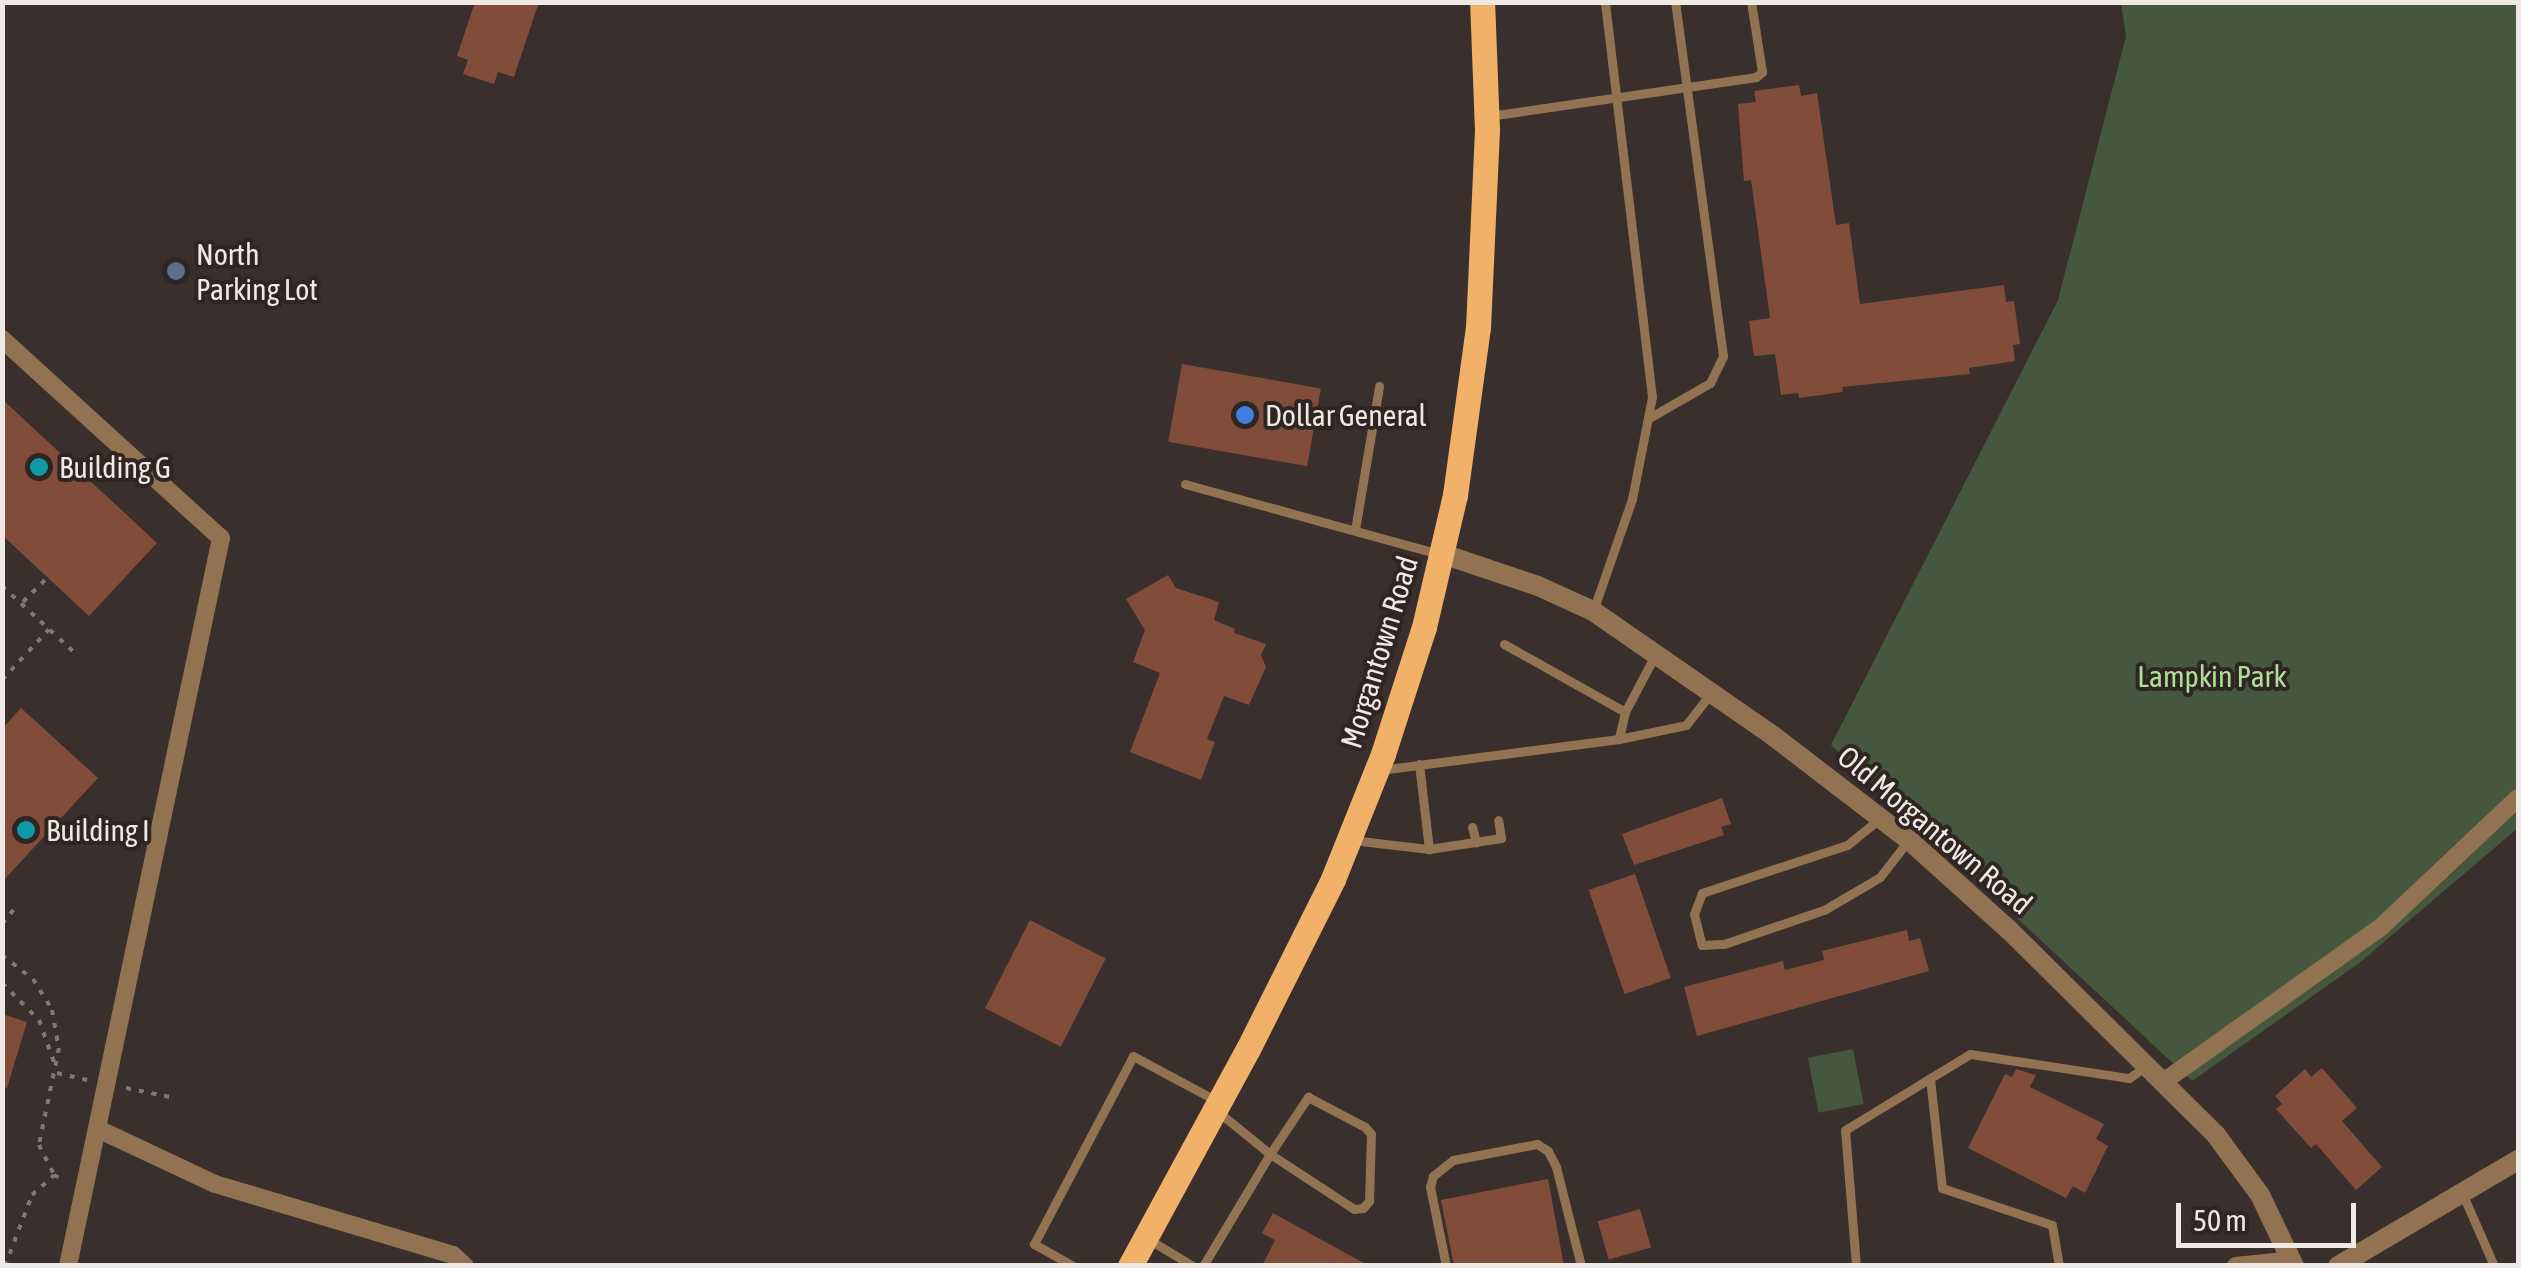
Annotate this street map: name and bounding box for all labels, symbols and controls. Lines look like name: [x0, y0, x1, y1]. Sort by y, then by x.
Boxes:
place label: North Parking Lot: [196, 236, 318, 306]
marker: North Parking Lot: [165, 260, 187, 282]
place label: Dollar General: [1265, 397, 1427, 433]
marker: Dollar General: [1234, 404, 1256, 426]
place label: Building G: [59, 449, 171, 485]
marker: Building G: [28, 456, 50, 478]
street label: Morgantown Road: [1333, 552, 1425, 752]
park label: Lampkin Park: [2137, 658, 2287, 694]
street label: Old Morgantown Road: [1831, 738, 2039, 922]
place label: Building I: [46, 812, 150, 848]
marker: Building I: [15, 819, 37, 841]
scale bar: [2181, 1183, 2361, 1245]
text: 50 m: [2193, 1203, 2247, 1237]

